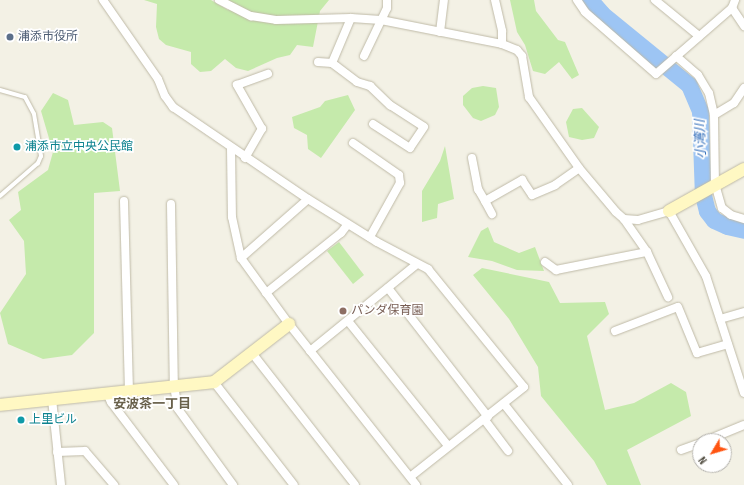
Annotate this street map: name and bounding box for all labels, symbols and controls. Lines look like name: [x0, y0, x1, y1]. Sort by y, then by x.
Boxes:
place label: 浦添市役所: [18, 30, 78, 44]
marker: 浦添市役所: [5, 32, 15, 42]
water label: 小湾川: [693, 119, 709, 159]
place label: 浦添市立中央公民館: [25, 140, 133, 154]
marker: 浦添市立中央公民館: [12, 142, 22, 152]
place label: パンダ保育園: [351, 304, 423, 318]
marker: パンダ保育園: [338, 306, 348, 316]
district label: 安波茶一丁目: [113, 396, 191, 412]
place label: 上里ビル: [29, 413, 77, 427]
marker: 上里ビル: [16, 415, 26, 425]
north arrow: [692, 433, 732, 473]
text: N: [696, 454, 710, 466]

